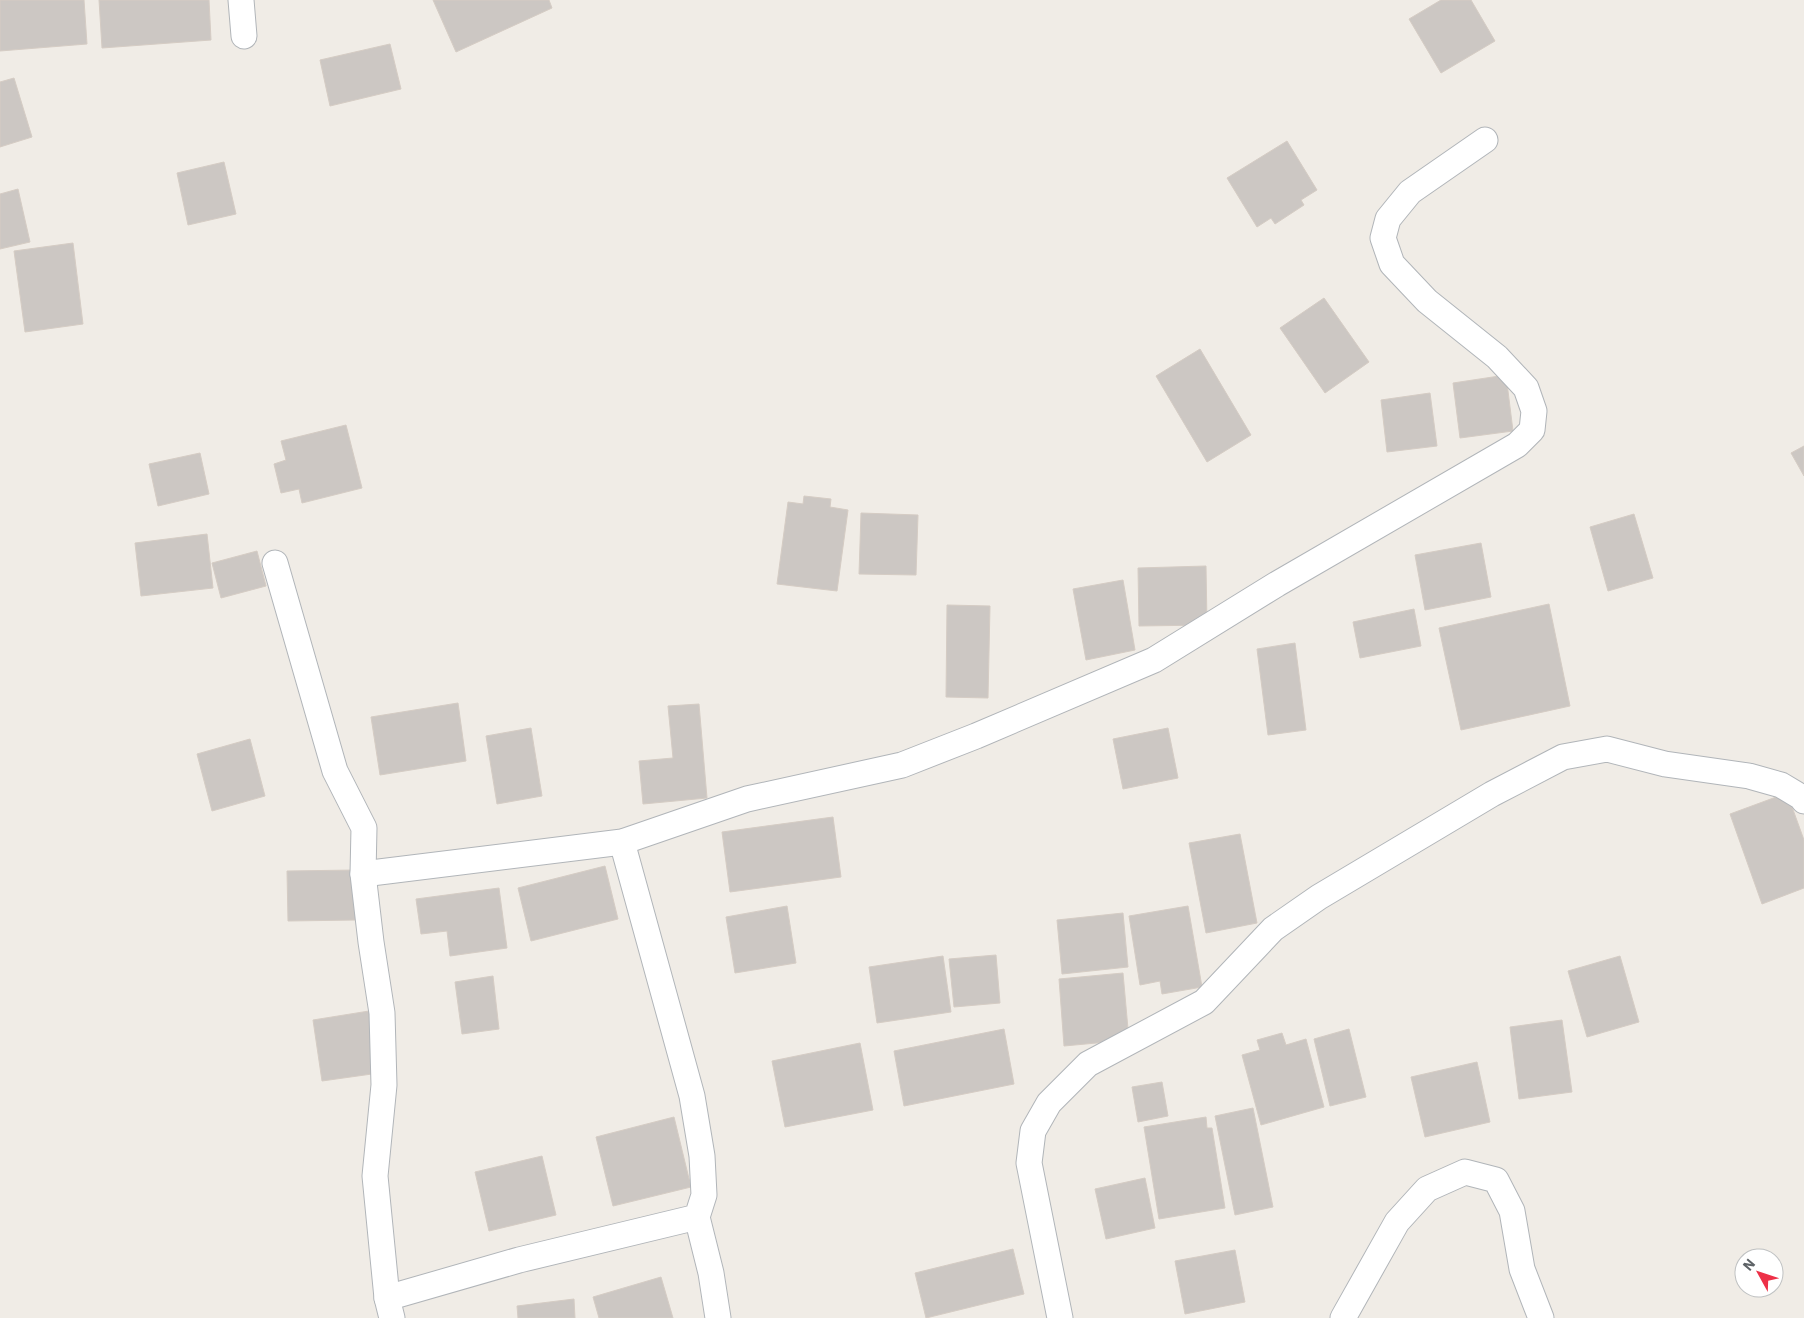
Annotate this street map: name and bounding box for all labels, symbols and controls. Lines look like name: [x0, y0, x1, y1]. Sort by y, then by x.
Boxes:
north arrow: [1734, 1248, 1784, 1298]
text: N: [1739, 1255, 1759, 1274]

